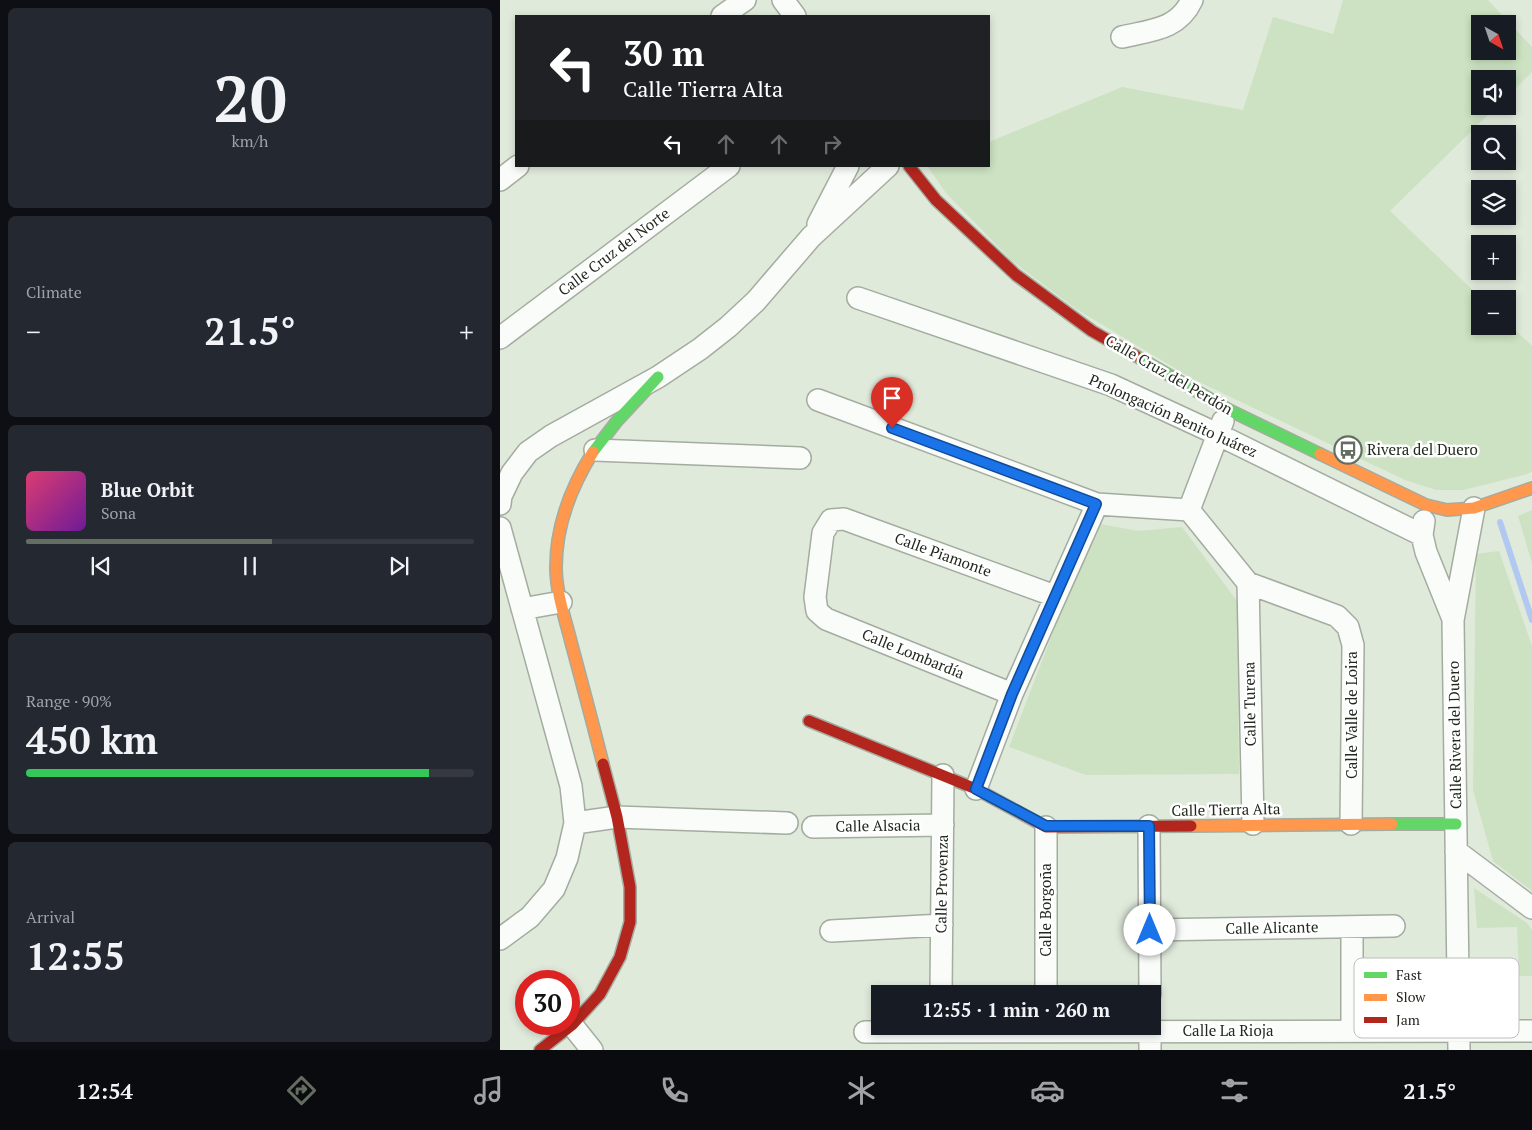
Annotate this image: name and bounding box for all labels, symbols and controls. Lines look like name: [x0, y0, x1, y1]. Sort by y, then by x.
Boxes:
north arrow: [1471, 15, 1516, 60]
map controls: [1471, 15, 1516, 335]
text: 30 m: [623, 30, 704, 76]
icon: left: [540, 35, 605, 100]
text: 20: [213, 54, 287, 141]
button: sound: [1471, 70, 1516, 115]
text: Calle Tierra Alta: [623, 74, 783, 103]
button: search: [1471, 125, 1516, 170]
text: km/h: [232, 130, 268, 152]
icon: left: [659, 130, 687, 158]
icon: ahead: [712, 130, 740, 158]
icon: ahead: [765, 130, 793, 158]
icon: right: [818, 130, 846, 158]
button: layers: [1471, 180, 1516, 225]
street label: Calle Cruz del Norte: [554, 203, 673, 300]
button: +: [1471, 235, 1516, 280]
text: Climate: [26, 281, 82, 303]
button: −: [1471, 290, 1516, 335]
text: 21.5°: [204, 306, 296, 356]
text: −: [26, 313, 41, 350]
text: +: [459, 313, 474, 350]
street label: Calle Cruz del Perdón: [1102, 330, 1237, 419]
street label: Prolongación Benito Juárez: [1086, 369, 1261, 461]
pin: [871, 377, 913, 428]
icon: arrive: [878, 384, 906, 412]
bus stop icon: Rivera del Duero: [1333, 435, 1363, 465]
place label: Rivera del Duero: [1367, 439, 1478, 459]
text: Blue Orbit: [101, 477, 194, 502]
text: Sona: [101, 502, 136, 524]
street label: Calle Piamonte: [892, 527, 995, 581]
icon: previous: [87, 552, 115, 580]
icon: pause: [236, 552, 264, 580]
icon: next: [385, 552, 413, 580]
street label: Calle Lombardía: [859, 623, 968, 683]
street label: Calle Valle de Loira: [1341, 651, 1361, 779]
street label: Calle Turena: [1238, 661, 1260, 747]
street label: Calle Rivera del Duero: [1443, 661, 1465, 809]
text: Range · 90%: [26, 690, 112, 712]
text: 450 km: [26, 715, 158, 765]
street label: Calle Tierra Alta: [1171, 798, 1281, 820]
street label: Calle Alsacia: [835, 814, 921, 836]
street label: Calle Provenza: [930, 834, 952, 934]
street label: Calle Borgoña: [1035, 863, 1055, 957]
position arrow: [1123, 903, 1175, 955]
text: Arrival: [26, 906, 75, 928]
street label: Calle Alicante: [1225, 916, 1319, 938]
text: 12:55: [26, 931, 125, 981]
legend: [1354, 958, 1519, 1038]
text: Fast: [1396, 965, 1423, 984]
speed limit sign: 30: [515, 970, 580, 1035]
text: Slow: [1396, 987, 1426, 1006]
text: 12:55 · 1 min · 260 m: [922, 997, 1110, 1022]
text: Jam: [1396, 1010, 1420, 1029]
street label: Calle La Rioja: [1182, 1020, 1274, 1040]
icon: directions: [284, 1073, 319, 1108]
icon: music: [471, 1073, 506, 1108]
icon: phone: [657, 1073, 692, 1108]
icon: climate: [844, 1073, 879, 1108]
icon: car: [1030, 1073, 1065, 1108]
icon: filters: [1217, 1073, 1252, 1108]
text: 12:54: [76, 1076, 133, 1105]
text: 21.5°: [1403, 1076, 1456, 1105]

